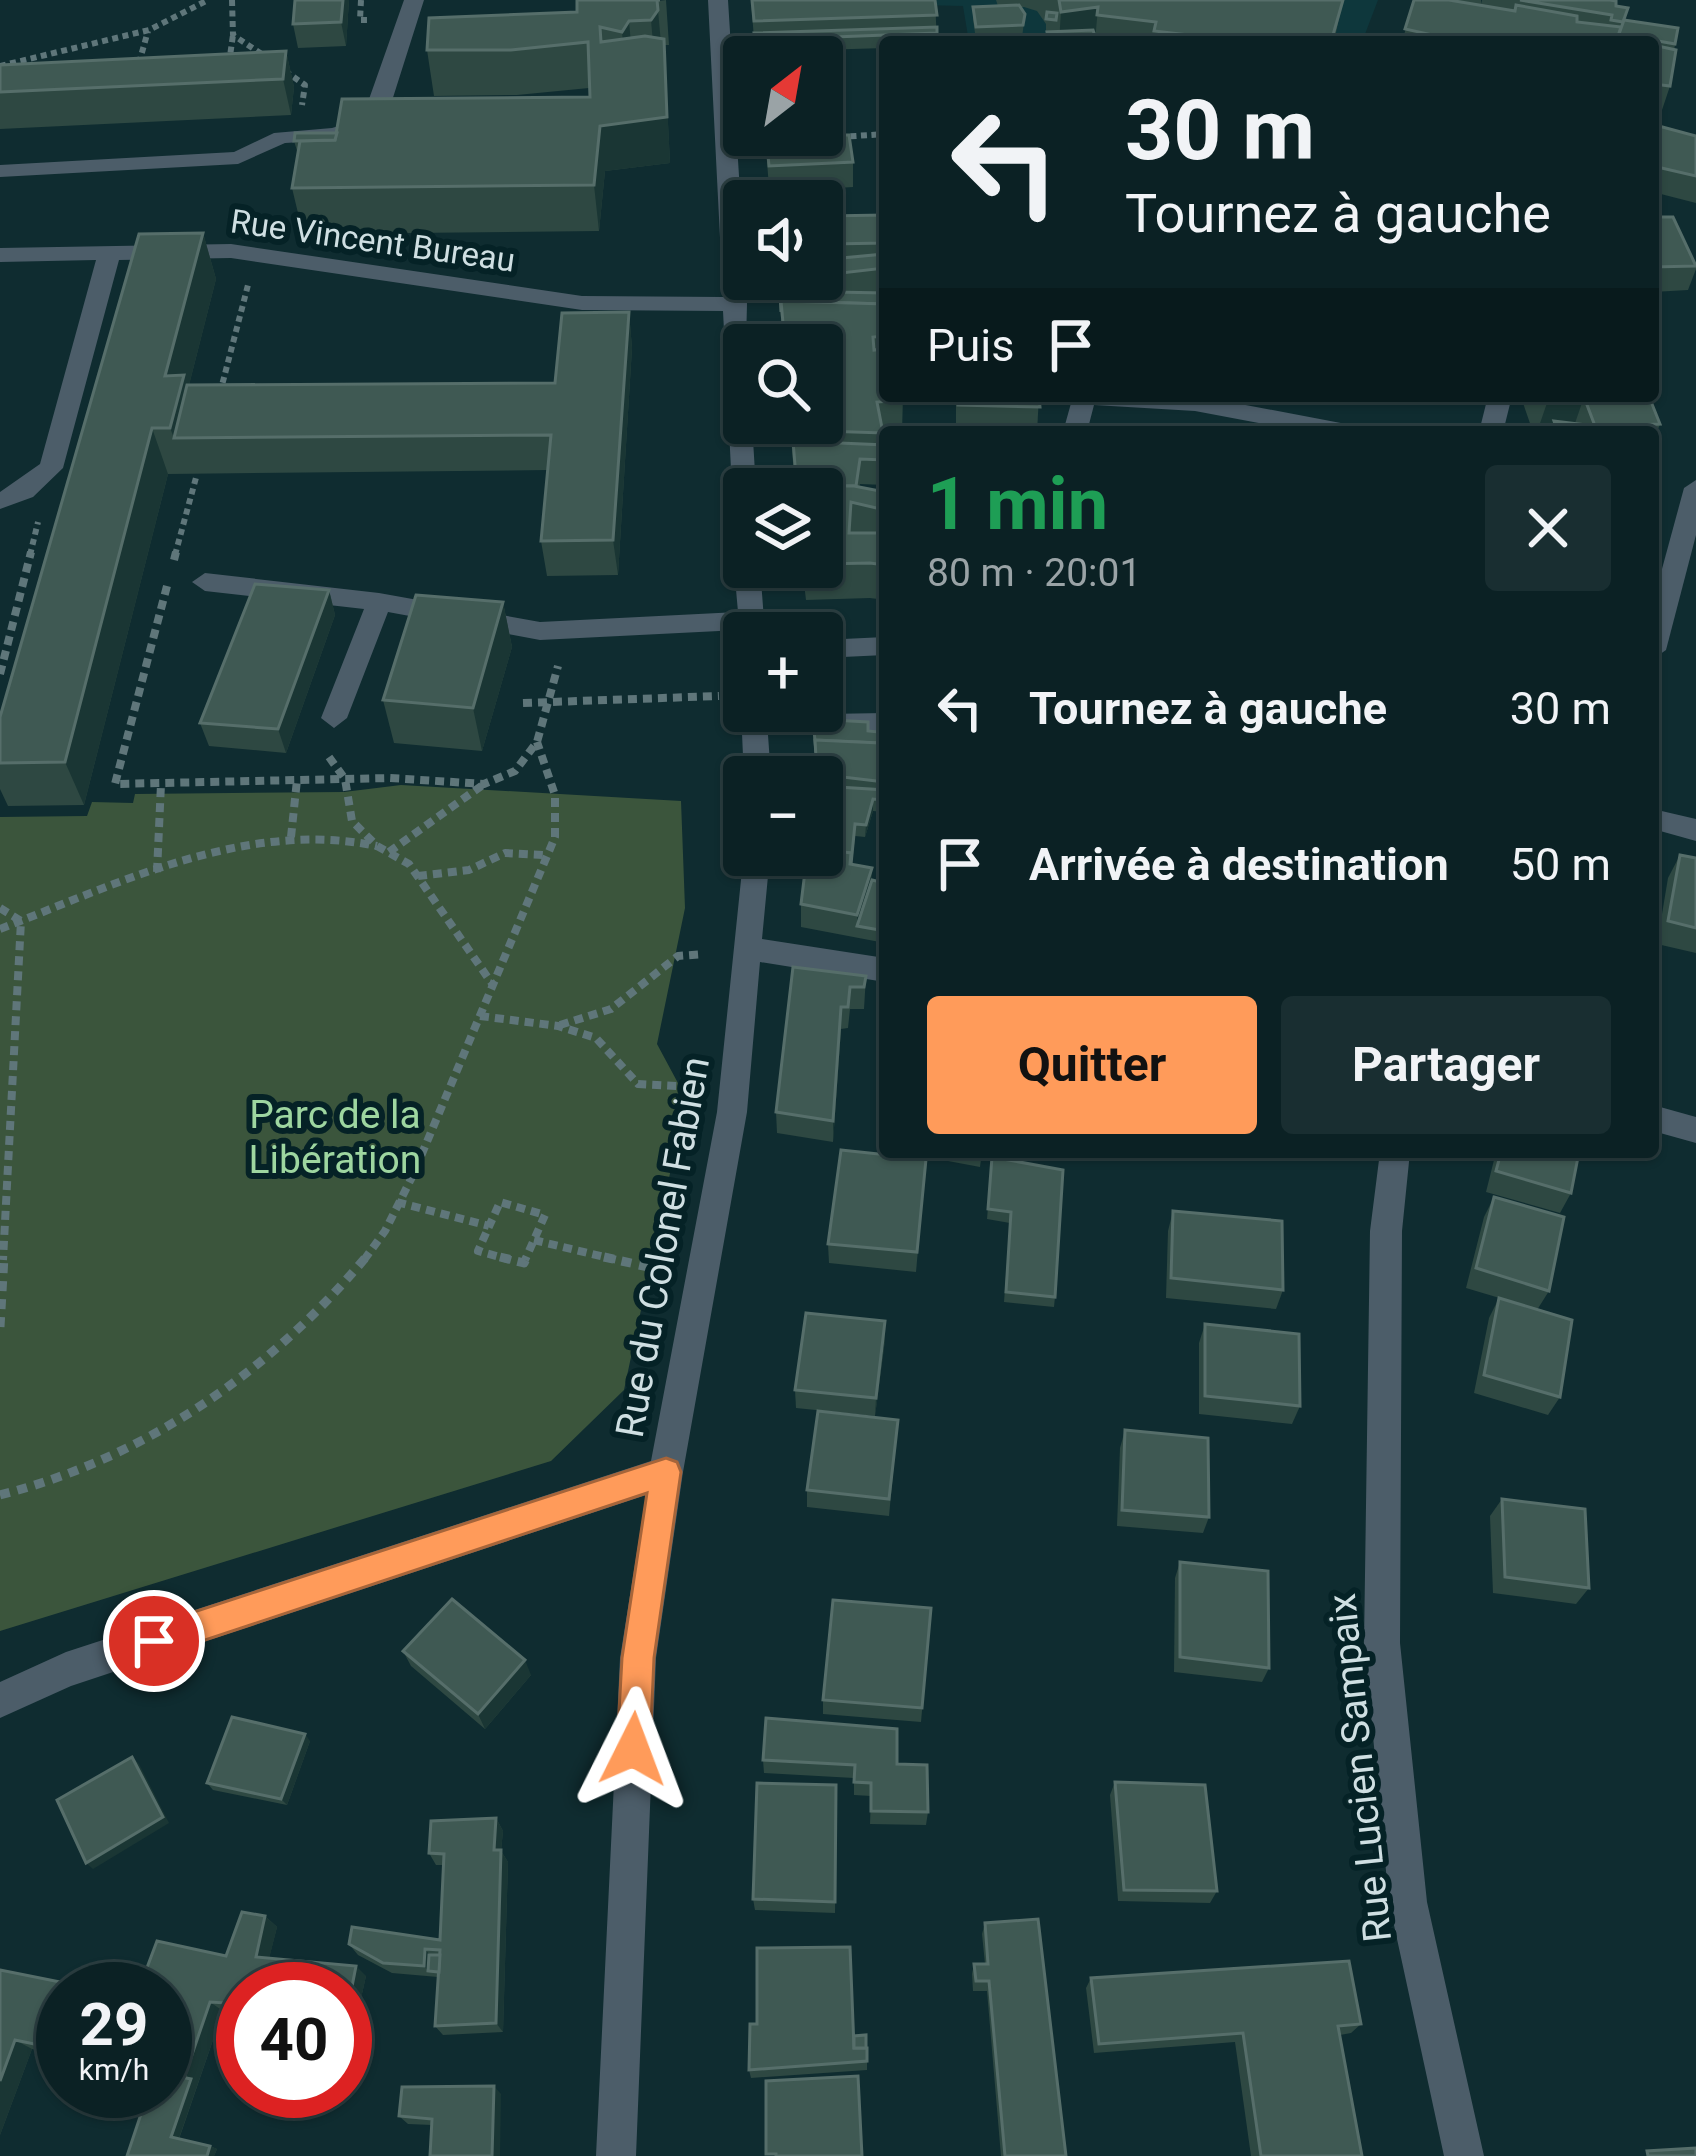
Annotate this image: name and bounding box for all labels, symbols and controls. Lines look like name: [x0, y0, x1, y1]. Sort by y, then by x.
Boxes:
north arrow: [723, 36, 843, 156]
map controls: [723, 36, 843, 876]
text: 30 m: [1125, 81, 1315, 180]
icon: left: [927, 84, 1083, 240]
button: sound: [723, 180, 843, 300]
text: Tournez à gauche: [1125, 182, 1551, 245]
street label: Rue Vincent Bureau: [228, 201, 518, 280]
icon: arrive: [1038, 312, 1104, 378]
text: Puis: [927, 319, 1014, 372]
button: search: [723, 324, 843, 444]
text: 1 min: [927, 462, 1108, 547]
button: close: [1485, 465, 1611, 591]
button: layers: [723, 468, 843, 588]
text: 80 m · 20:01: [927, 550, 1141, 596]
button: +: [723, 612, 843, 732]
icon: left: [927, 675, 993, 741]
text: Tournez à gauche: [1029, 682, 1387, 735]
text: 30 m: [1510, 682, 1611, 735]
button: −: [723, 756, 843, 876]
icon: arrive: [927, 831, 993, 897]
text: Arrivée à destination: [1029, 838, 1449, 891]
text: 50 m: [1510, 838, 1611, 891]
button: Quitter: [927, 996, 1257, 1134]
button: Partager: [1281, 996, 1611, 1134]
street label: Rue du Colonel Fabien: [607, 1053, 719, 1441]
park label: Parc de la Libération: [249, 1092, 421, 1183]
pin: [103, 1590, 205, 1692]
street label: Rue Lucien Sampaix: [1319, 1592, 1401, 1944]
icon: arrive: [121, 1608, 187, 1674]
position arrow: [570, 1686, 696, 1812]
speed limit sign: 40: [216, 1962, 372, 2118]
text: 29: [80, 1989, 148, 2060]
text: km/h: [79, 2052, 149, 2087]

